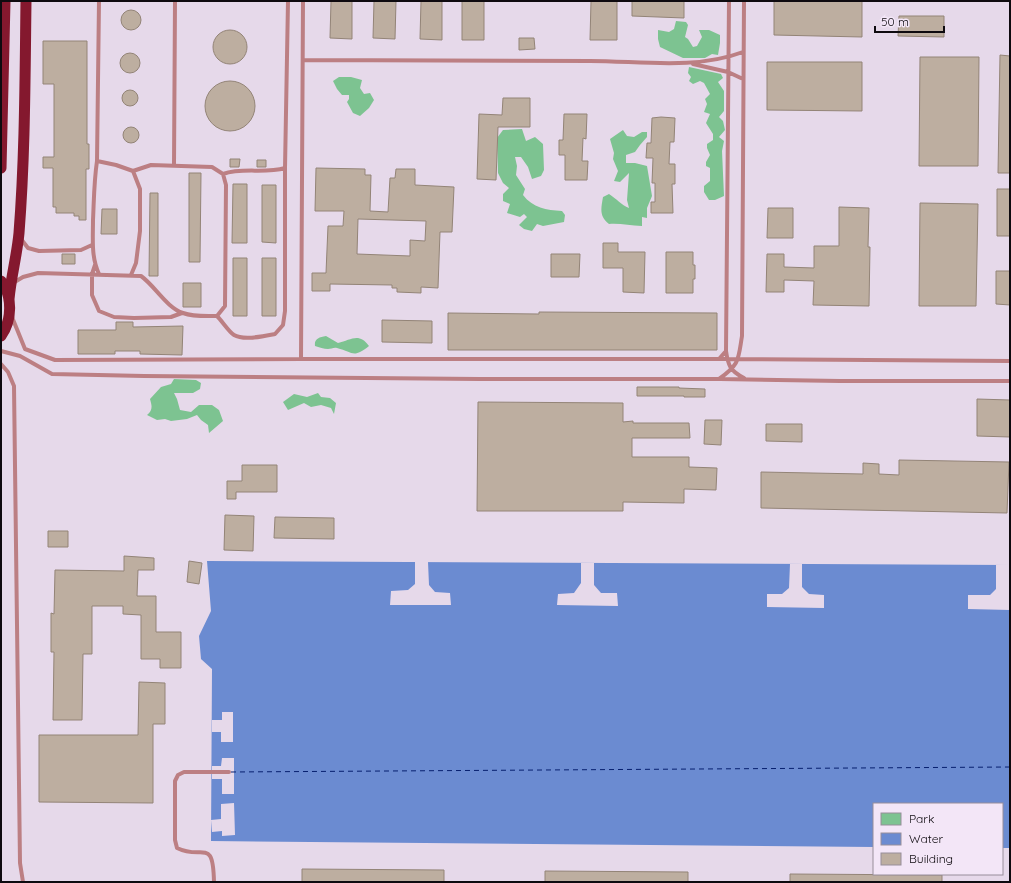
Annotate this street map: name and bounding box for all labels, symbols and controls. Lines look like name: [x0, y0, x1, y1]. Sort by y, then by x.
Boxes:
scale bar: [875, 8, 944, 34]
text: 50 m: [881, 14, 909, 29]
legend: [873, 803, 1003, 875]
text: Park: [909, 811, 934, 826]
text: Water: [909, 831, 944, 846]
text: Building: [909, 851, 953, 866]

